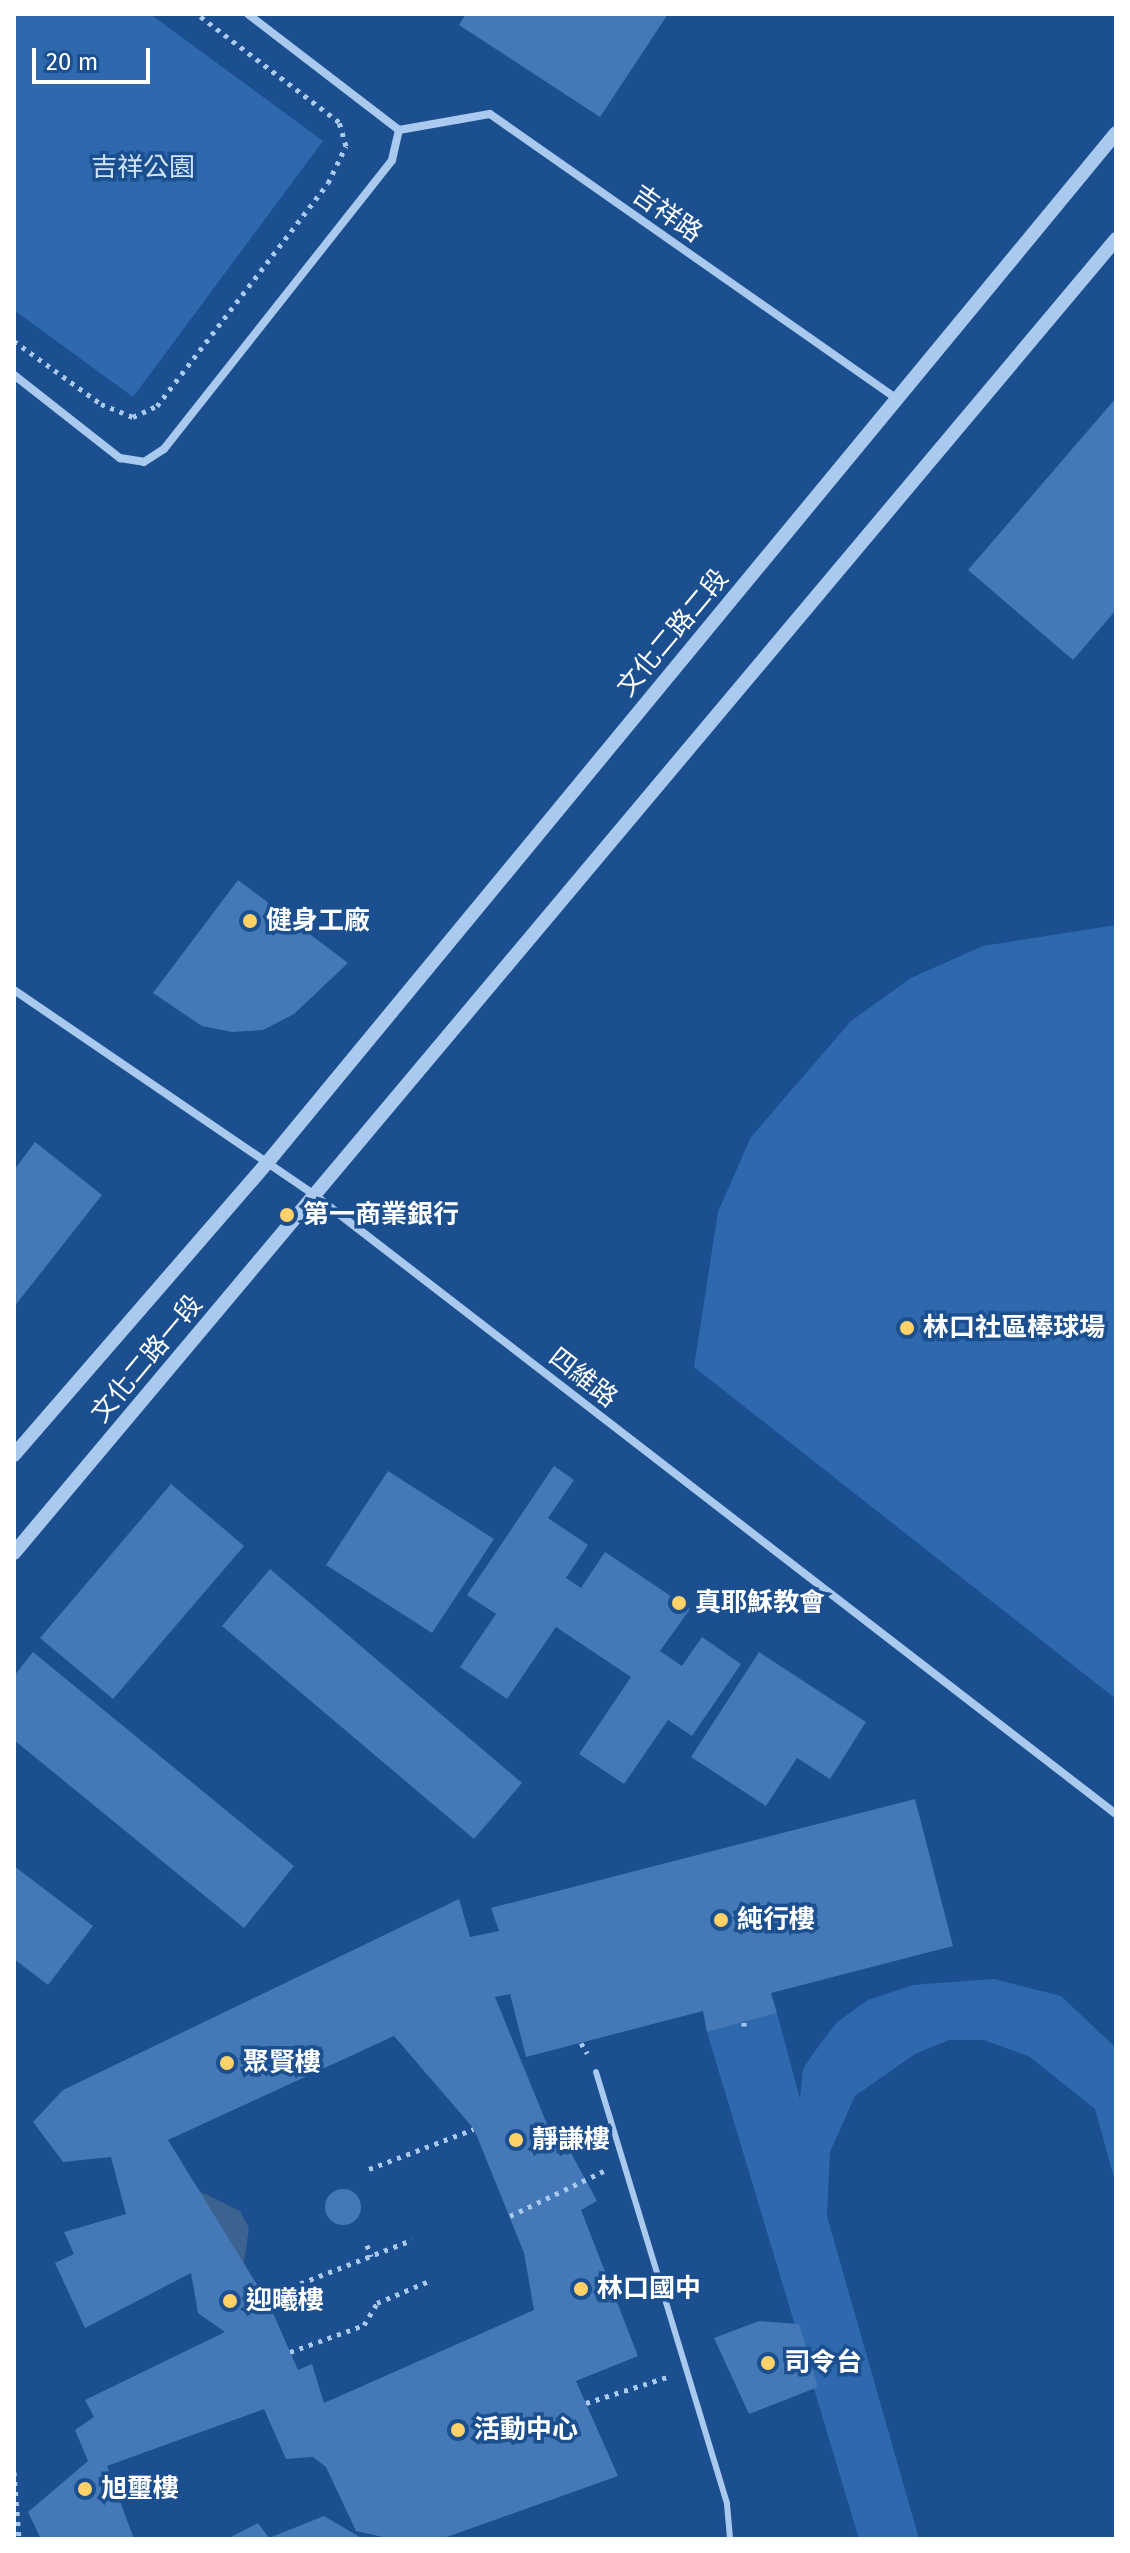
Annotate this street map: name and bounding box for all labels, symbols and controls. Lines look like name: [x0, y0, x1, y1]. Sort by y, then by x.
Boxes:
scale bar: [36, 32, 154, 82]
text: 20 m: [46, 48, 98, 76]
park label: 吉祥公園: [91, 152, 195, 184]
street label: 吉祥路: [626, 179, 708, 249]
street label: 文化二路二段: [611, 563, 735, 703]
place label: 健身工廠: [266, 905, 370, 937]
marker: 健身工廠: [241, 912, 259, 930]
place label: 第一商業銀行: [303, 1199, 459, 1231]
marker: 第一商業銀行: [278, 1206, 296, 1224]
street label: 文化二路一段: [85, 1289, 209, 1429]
place label: 林口社區棒球場: [923, 1312, 1105, 1344]
marker: 林口社區棒球場: [898, 1319, 916, 1337]
street label: 四維路: [543, 1342, 623, 1414]
place label: 真耶穌教會: [695, 1587, 825, 1619]
marker: 真耶穌教會: [670, 1594, 688, 1612]
place label: 純行樓: [737, 1904, 815, 1936]
marker: 純行樓: [712, 1911, 730, 1929]
place label: 聚賢樓: [243, 2047, 321, 2079]
marker: 聚賢樓: [218, 2054, 236, 2072]
place label: 靜謙樓: [532, 2124, 610, 2156]
marker: 靜謙樓: [507, 2131, 525, 2149]
place label: 林口國中: [597, 2273, 701, 2305]
marker: 林口國中: [572, 2280, 590, 2298]
place label: 迎曦樓: [246, 2285, 324, 2317]
marker: 迎曦樓: [221, 2292, 239, 2310]
place label: 司令台: [784, 2347, 862, 2379]
marker: 司令台: [759, 2354, 777, 2372]
place label: 活動中心: [474, 2414, 578, 2446]
marker: 活動中心: [449, 2421, 467, 2439]
place label: 旭璽樓: [101, 2473, 179, 2505]
marker: 旭璽樓: [76, 2480, 94, 2498]

